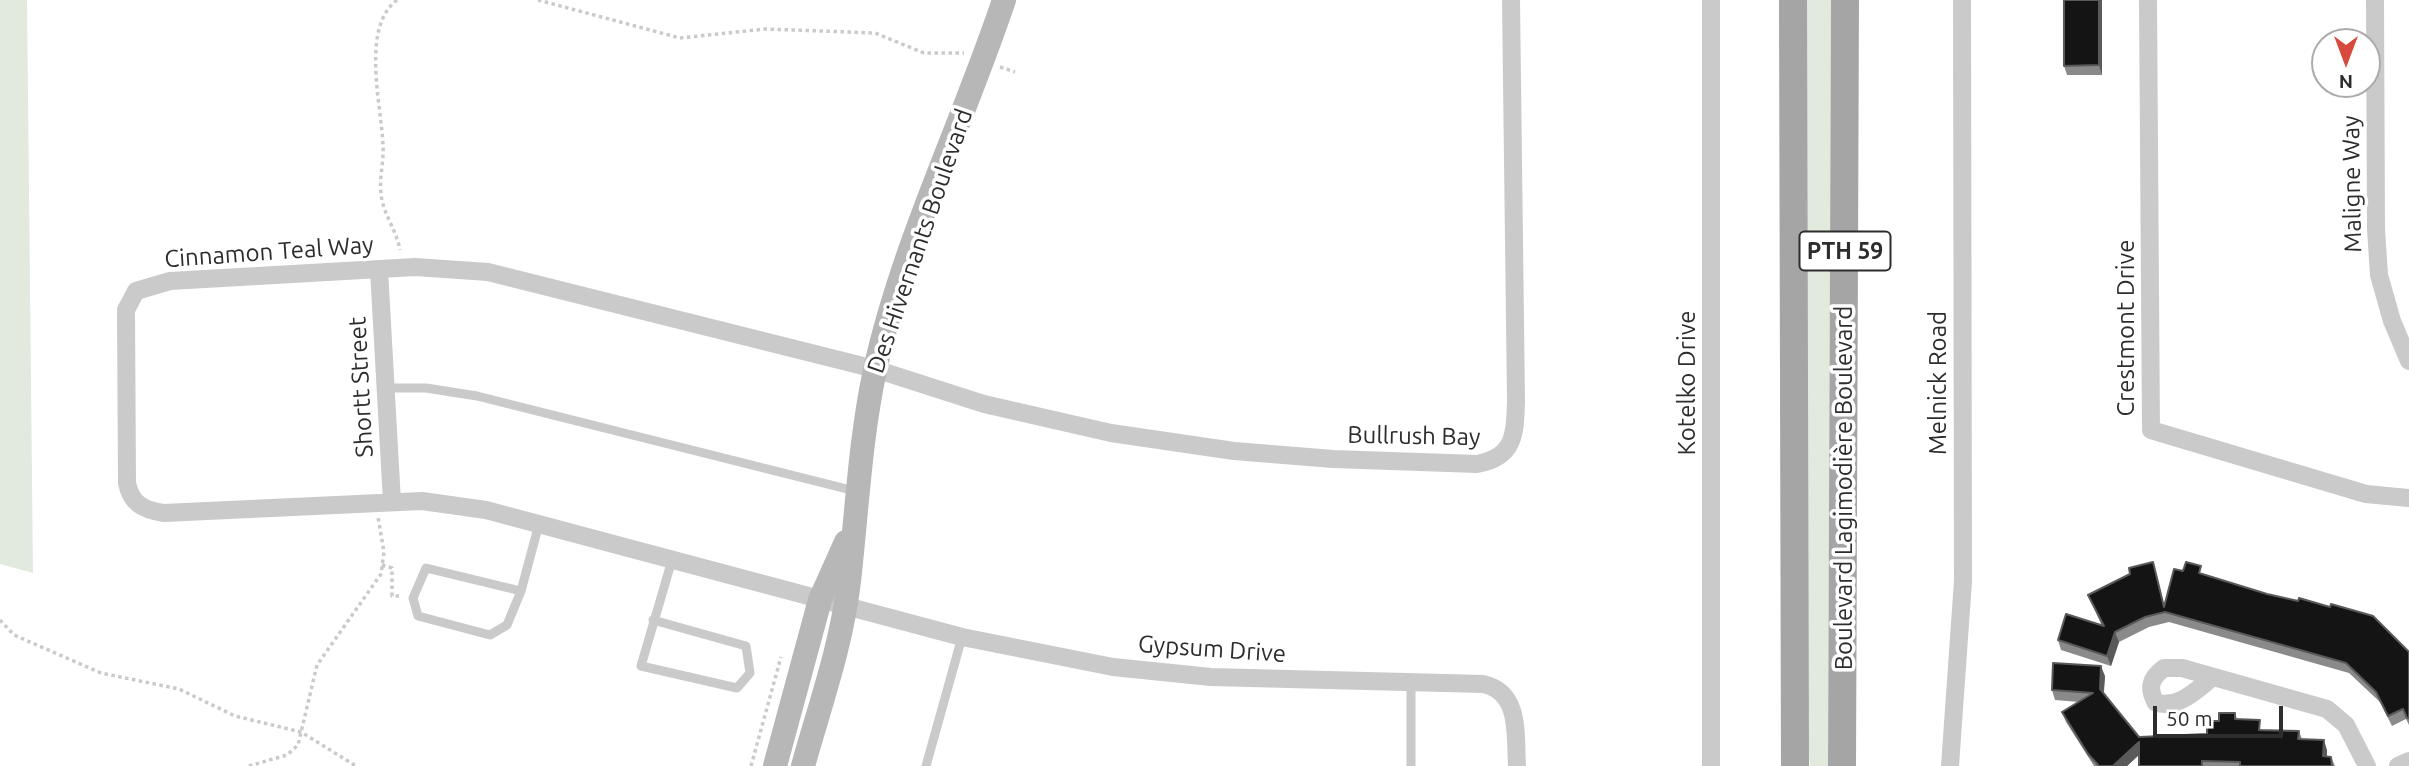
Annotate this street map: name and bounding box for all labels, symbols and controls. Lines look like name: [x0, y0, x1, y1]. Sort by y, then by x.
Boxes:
north arrow: [2311, 28, 2381, 98]
text: N: [2339, 71, 2353, 93]
street label: Des Hivernants Boulevard: [861, 105, 979, 377]
street label: Maligne Way: [2336, 115, 2368, 253]
street label: Cinnamon Teal Way: [164, 230, 374, 274]
road number: PTH 59: [1800, 232, 1890, 270]
street label: Crestmont Drive: [2112, 240, 2140, 416]
street label: Boulevard Lagimodière Boulevard: [1830, 306, 1858, 670]
street label: Kotelko Drive: [1673, 310, 1701, 456]
street label: Melnick Road: [1924, 311, 1952, 455]
street label: Shortt Street: [343, 316, 379, 458]
street label: Bullrush Bay: [1347, 420, 1481, 452]
street label: Gypsum Drive: [1137, 629, 1287, 669]
scale bar: [2157, 692, 2286, 736]
text: 50 m: [2166, 706, 2213, 730]

